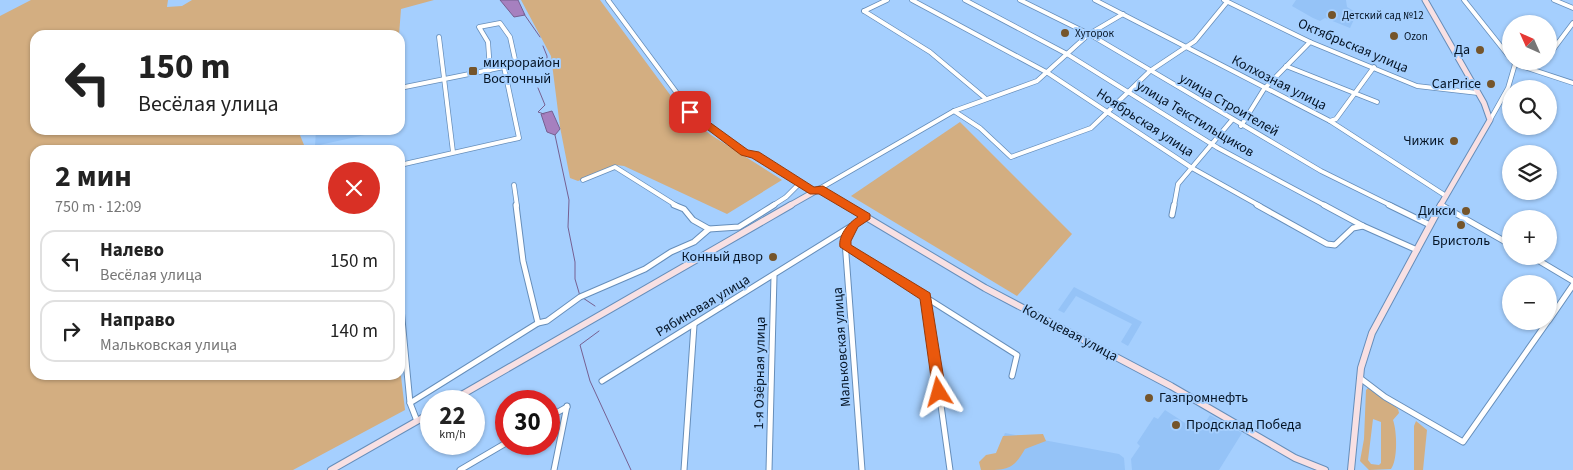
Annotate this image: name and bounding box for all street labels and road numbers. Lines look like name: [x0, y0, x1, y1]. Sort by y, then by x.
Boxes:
street label: Октябрьская улица: [1295, 14, 1411, 78]
street label: Колхозная улица: [1228, 50, 1330, 116]
street label: улица Строителей: [1175, 68, 1283, 142]
street label: улица Текстильщиков: [1132, 76, 1258, 162]
street label: Ноябрьская улица: [1092, 84, 1198, 162]
street label: Рябиновая улица: [652, 270, 754, 342]
street label: Мальковская улица: [828, 287, 856, 407]
street label: Кольцевая улица: [1019, 299, 1121, 367]
street label: 1-я Озёрная улица: [749, 316, 771, 430]

